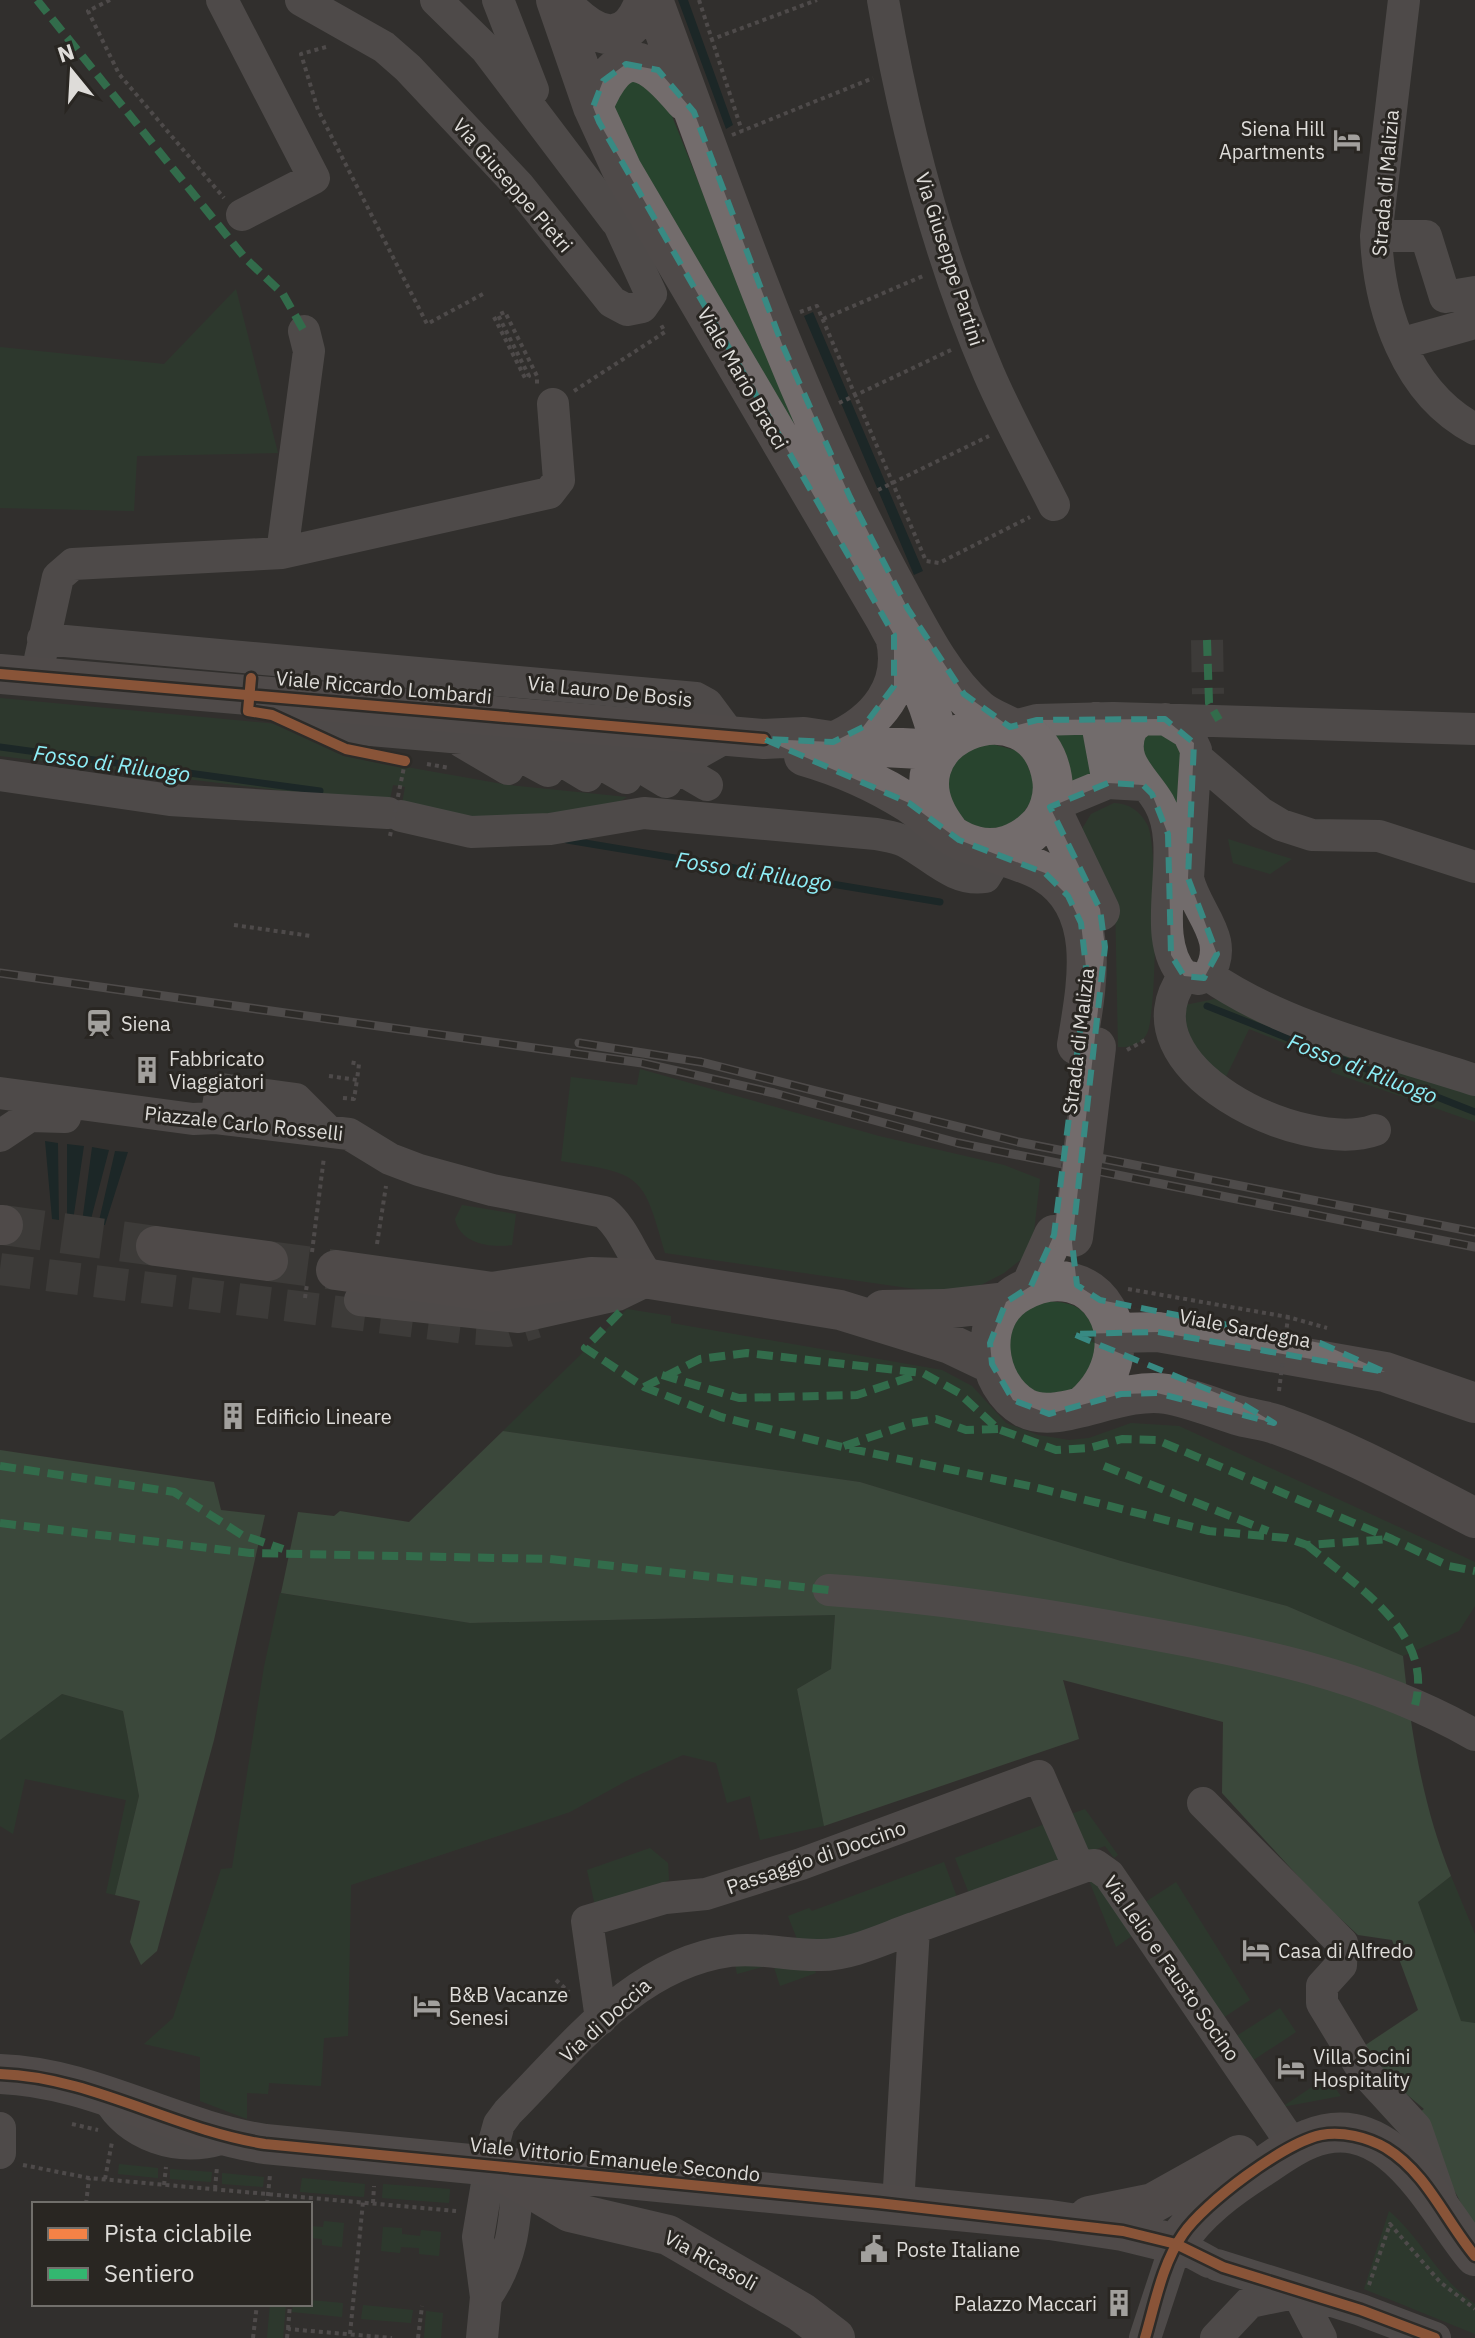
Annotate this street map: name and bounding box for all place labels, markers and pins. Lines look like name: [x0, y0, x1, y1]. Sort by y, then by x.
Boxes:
place label: Siena Hill Apartments: [1219, 115, 1325, 165]
hotel icon: Siena Hill Apartments: [1332, 125, 1362, 155]
station icon: Siena: [84, 1008, 114, 1038]
place label: Siena: [121, 1010, 171, 1037]
place label: Fabbricato Viaggiatori: [169, 1045, 264, 1095]
building icon: Fabbricato Viaggiatori: [132, 1055, 162, 1085]
building icon: Edificio Lineare: [218, 1401, 248, 1431]
place label: Edificio Lineare: [255, 1403, 392, 1430]
hotel icon: Casa di Alfredo: [1241, 1935, 1271, 1965]
place label: Casa di Alfredo: [1278, 1937, 1413, 1964]
place label: B&B Vacanze Senesi: [449, 1981, 568, 2031]
hotel icon: B&B Vacanze Senesi: [412, 1991, 442, 2021]
place label: Villa Socini Hospitality: [1313, 2043, 1411, 2093]
hotel icon: Villa Socini Hospitality: [1276, 2053, 1306, 2083]
public building icon: Poste Italiane: [859, 2234, 889, 2264]
place label: Poste Italiane: [896, 2236, 1020, 2263]
building icon: Palazzo Maccari: [1104, 2288, 1134, 2318]
place label: Palazzo Maccari: [954, 2290, 1097, 2317]

